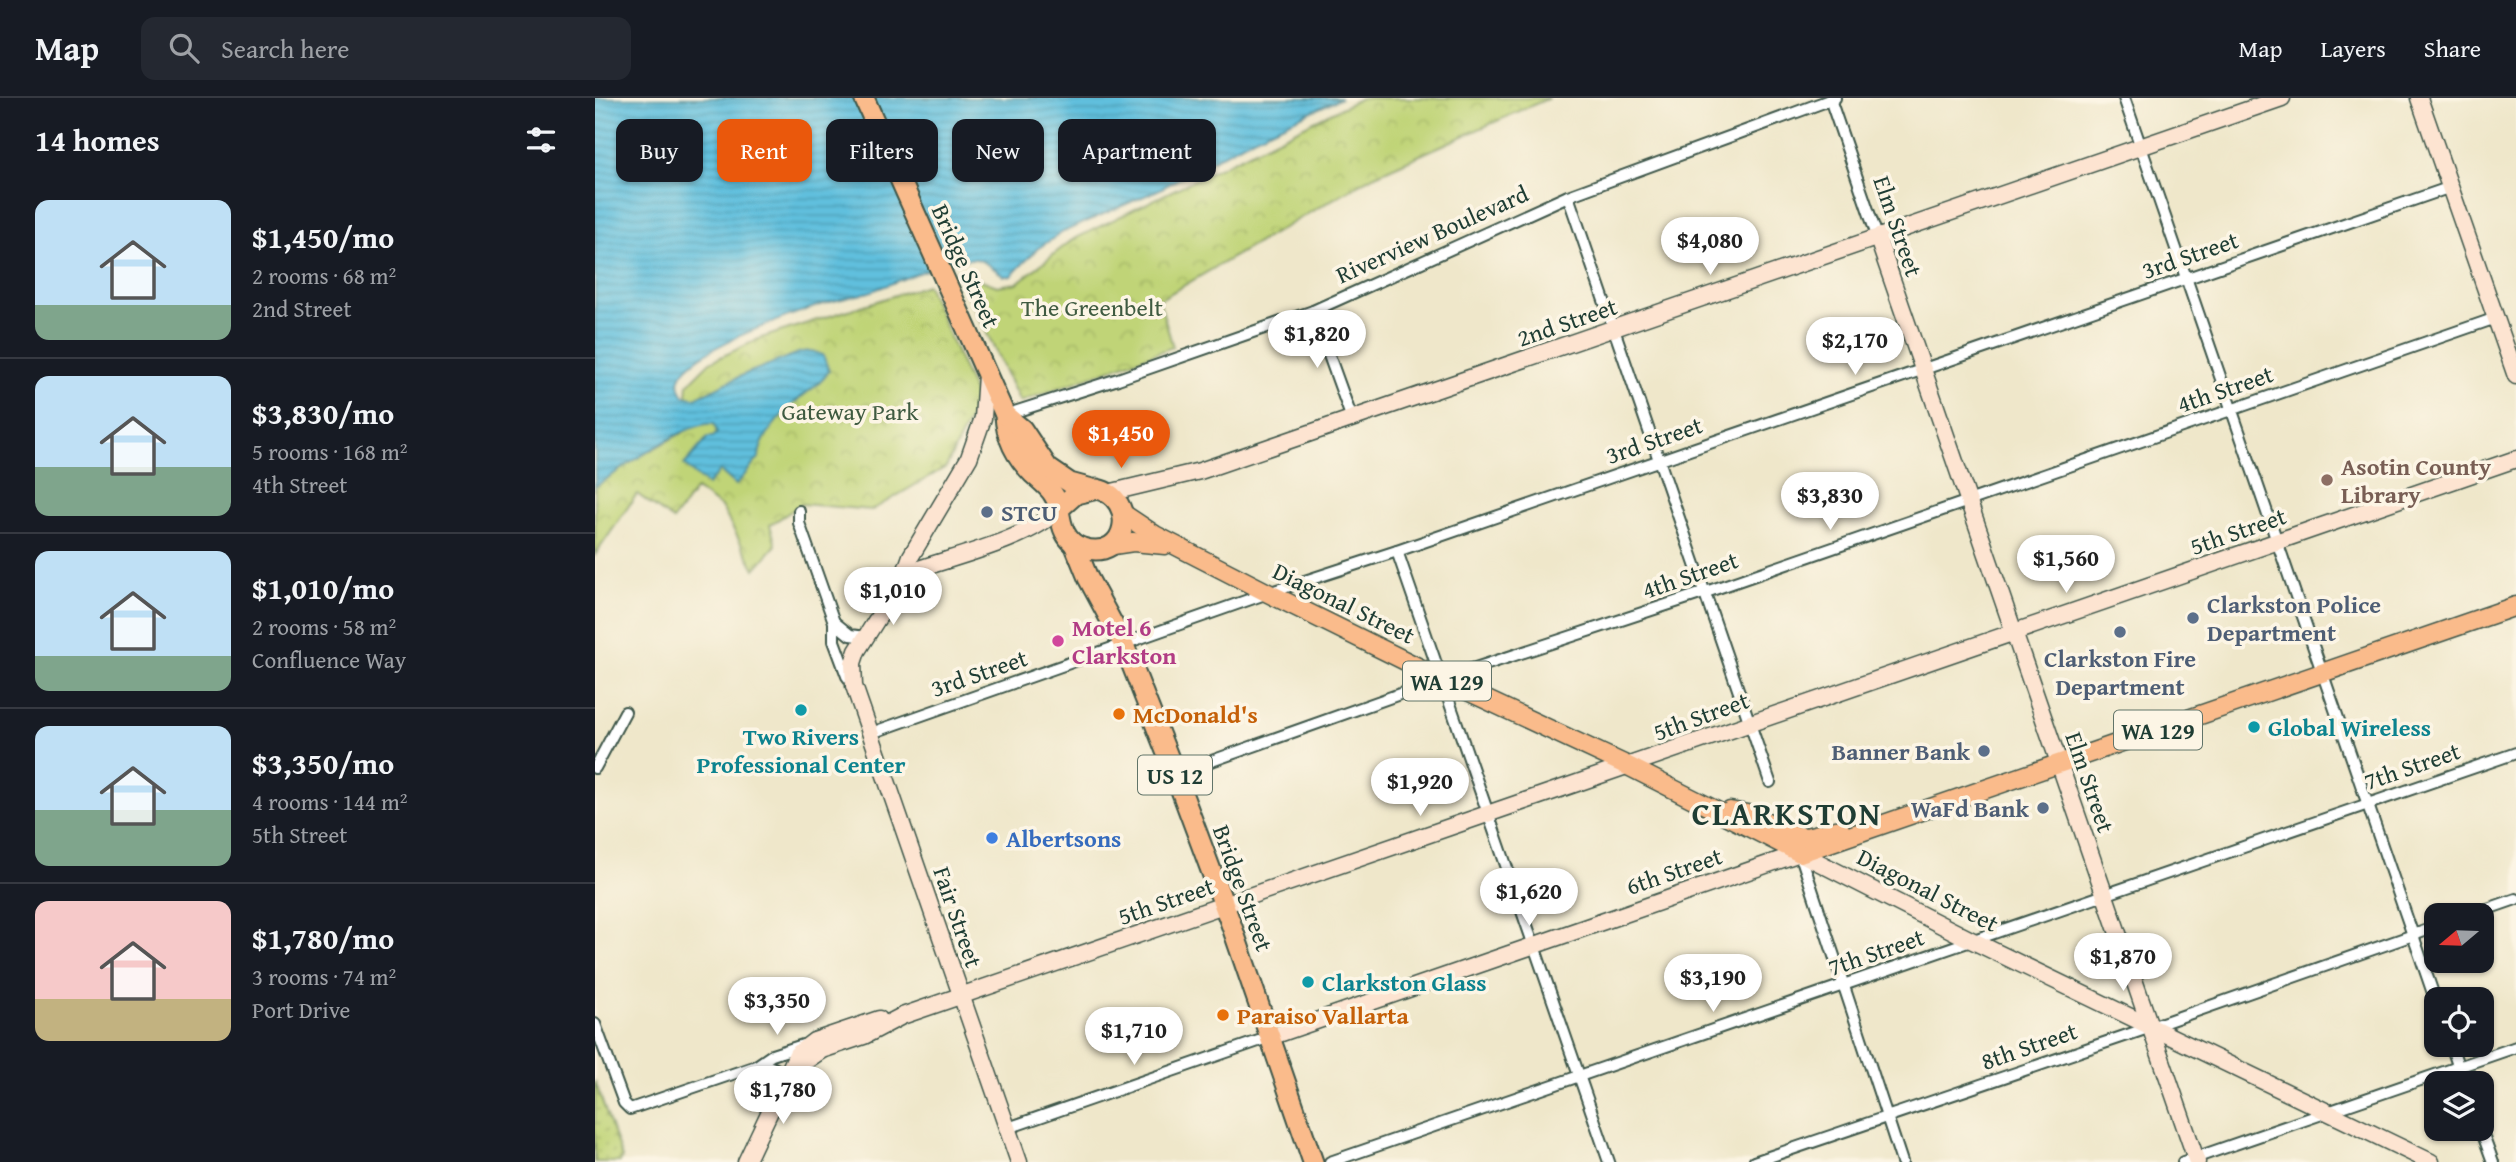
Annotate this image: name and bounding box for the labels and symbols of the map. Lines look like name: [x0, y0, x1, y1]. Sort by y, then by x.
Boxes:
street label: Elm Street: [1864, 171, 1932, 282]
street label: Riverview Boulevard: [1330, 176, 1534, 292]
street label: Bridge Street: [923, 198, 1009, 334]
pin: $4,080: [1653, 218, 1767, 277]
street label: 3rd Street: [2137, 222, 2243, 288]
street label: 2nd Street: [1512, 288, 1622, 355]
park label: The Greenbelt: [1021, 290, 1164, 325]
pin: $1,820: [1260, 310, 1374, 370]
pin: $2,170: [1798, 317, 1912, 377]
street label: 4th Street: [2172, 356, 2278, 422]
park label: Gateway Park: [782, 394, 919, 429]
street label: 3rd Street: [1601, 407, 1707, 473]
pin: $1,450: [1064, 410, 1178, 470]
place label: Asotin County Library: [2341, 449, 2492, 512]
pin: $3,830: [1773, 472, 1887, 532]
marker: Asotin County Library: [2319, 472, 2335, 488]
place label: STCU: [1001, 495, 1057, 530]
street label: 5th Street: [2185, 498, 2291, 564]
marker: STCU: [979, 504, 995, 520]
pin: $1,560: [2009, 536, 2123, 595]
street label: 4th Street: [1637, 542, 1743, 608]
street label: Diagonal Street: [1267, 553, 1422, 653]
pin: $1,010: [836, 568, 950, 627]
place label: Clarkston Police Department: [2207, 587, 2381, 650]
place label: Motel 6 Clarkston: [1072, 610, 1176, 673]
marker: Clarkston Police Department: [2185, 610, 2201, 626]
marker: Clarkston Fire Department: [2112, 624, 2128, 640]
marker: Motel 6 Clarkston: [1050, 633, 1066, 649]
street label: 3rd Street: [926, 640, 1032, 706]
place label: Clarkston Fire Department: [2044, 641, 2196, 704]
road number: WA 129: [1403, 662, 1491, 701]
street label: 5th Street: [1648, 682, 1754, 749]
place label: McDonald's: [1133, 697, 1258, 732]
marker: Two Rivers Professional Center: [793, 702, 809, 718]
marker: McDonald's: [1111, 706, 1127, 722]
road number: WA 129: [2114, 710, 2202, 750]
place label: Global Wireless: [2268, 710, 2431, 745]
place label: Two Rivers Professional Center: [696, 719, 906, 782]
marker: Global Wireless: [2246, 719, 2262, 735]
street label: Elm Street: [2056, 727, 2124, 838]
street label: 7th Street: [2359, 733, 2465, 799]
place label: Banner Bank: [1831, 734, 1970, 769]
marker: Banner Bank: [1976, 743, 1992, 759]
road number: US 12: [1138, 755, 1212, 794]
pin: $1,920: [1363, 758, 1477, 818]
district label: CLARKSTON: [1692, 790, 1882, 837]
place label: WaFd Bank: [1911, 791, 2029, 826]
marker: WaFd Bank: [2035, 800, 2051, 816]
street label: Bridge Street: [1204, 820, 1282, 957]
place label: Albertsons: [1006, 821, 1121, 856]
marker: Albertsons: [984, 830, 1000, 846]
street label: 6th Street: [1621, 838, 1727, 904]
street label: Diagonal Street: [1851, 839, 2005, 941]
street label: Fair Street: [924, 862, 992, 973]
street label: 5th Street: [1113, 868, 1219, 934]
pin: $1,620: [1472, 868, 1586, 928]
north arrow: [2424, 903, 2494, 973]
street label: 7th Street: [1823, 919, 1929, 985]
pin: $1,870: [2066, 934, 2180, 993]
pin: $3,190: [1656, 954, 1770, 1014]
place label: Clarkston Glass: [1322, 965, 1487, 1000]
marker: Clarkston Glass: [1300, 974, 1316, 990]
pin: $3,350: [720, 978, 834, 1037]
place label: Paraiso Vallarta: [1237, 998, 1409, 1033]
pin: $1,710: [1077, 1007, 1191, 1067]
marker: Paraiso Vallarta: [1215, 1007, 1231, 1023]
street label: 8th Street: [1976, 1013, 2082, 1079]
pin: $1,780: [726, 1066, 840, 1126]

